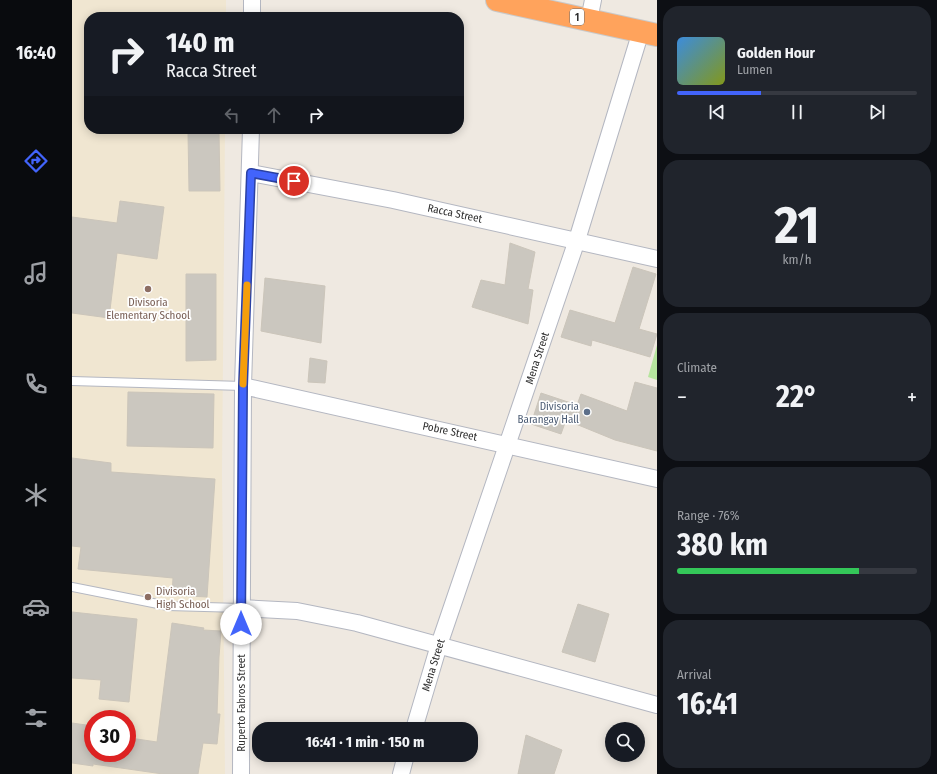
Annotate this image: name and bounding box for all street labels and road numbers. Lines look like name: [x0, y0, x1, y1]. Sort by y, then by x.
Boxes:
road number: 1: [570, 9, 584, 25]
street label: Racca Street: [426, 201, 484, 226]
street label: Mena Street: [523, 330, 552, 386]
street label: Pobre Street: [421, 419, 479, 444]
street label: Mena Street: [419, 637, 448, 693]
street label: Ruperto Fabros Street: [235, 654, 248, 752]

